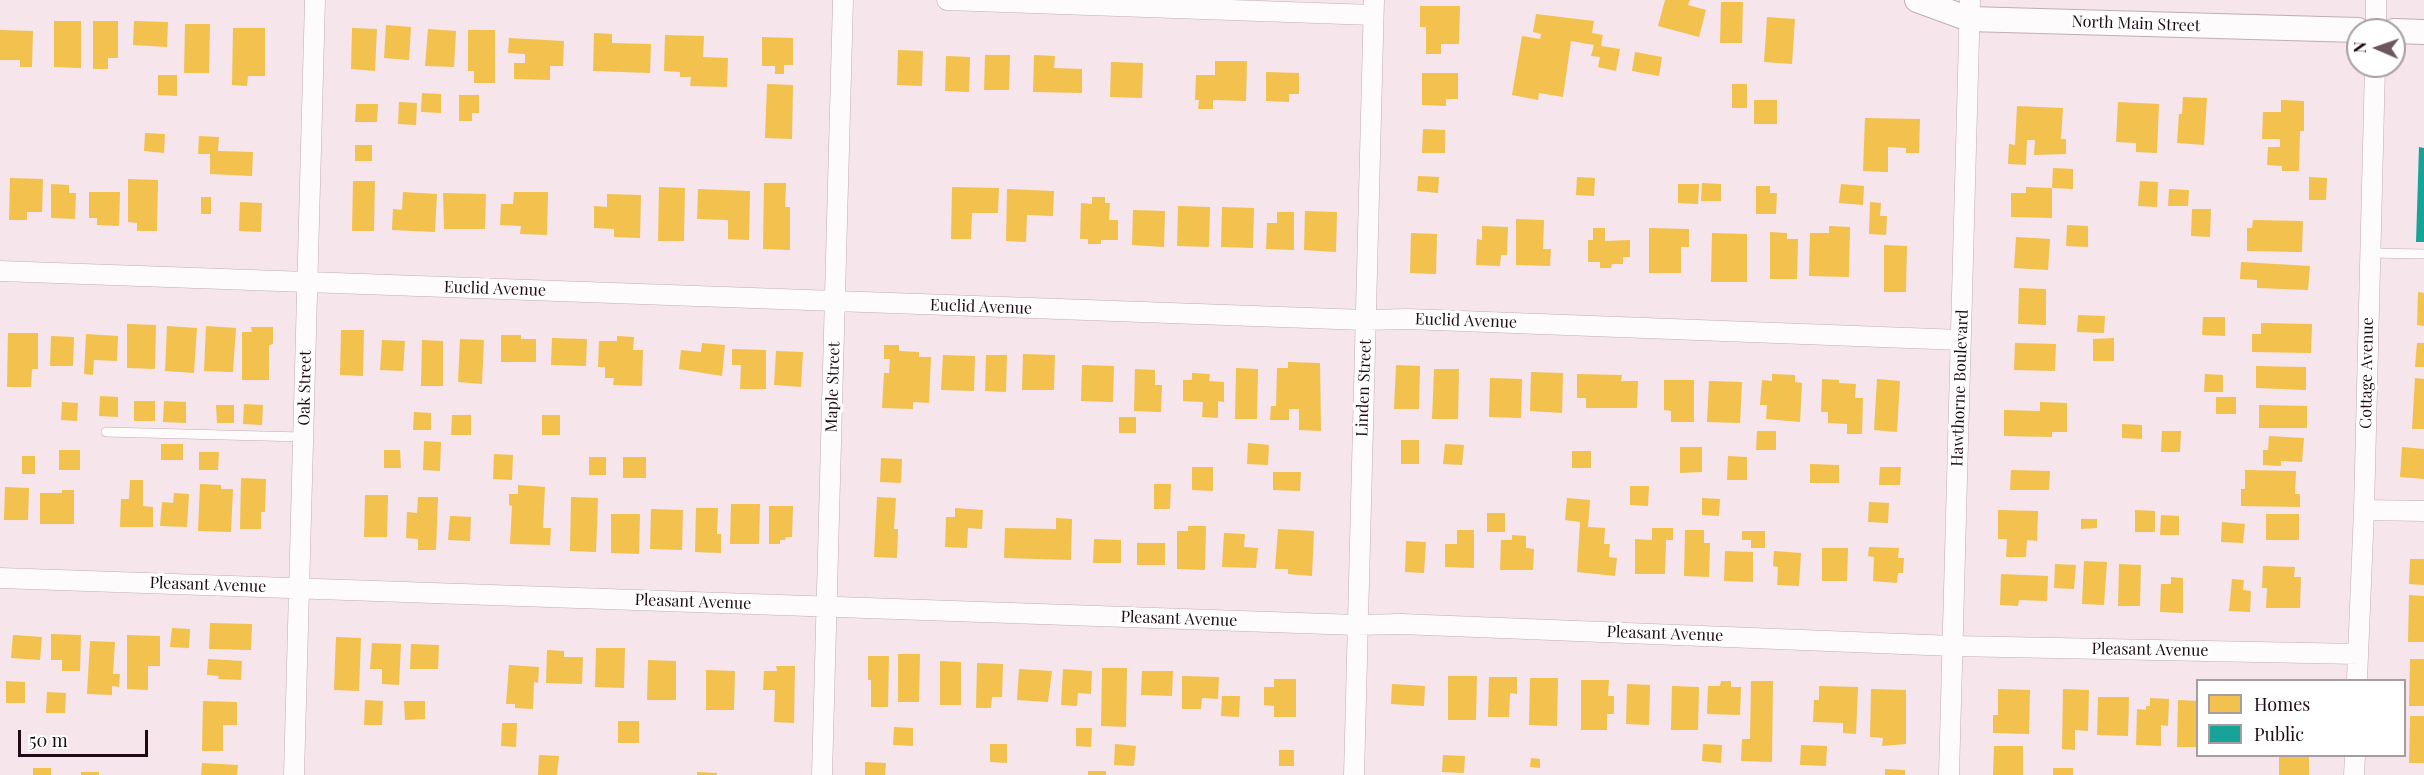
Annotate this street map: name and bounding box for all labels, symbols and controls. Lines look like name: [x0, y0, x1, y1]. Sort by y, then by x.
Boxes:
street label: North Main Street: [2071, 12, 2201, 36]
north arrow: [2346, 18, 2406, 78]
text: N: [2349, 41, 2370, 54]
street label: Euclid Avenue: [444, 278, 546, 300]
street label: Euclid Avenue: [930, 296, 1032, 318]
street label: Hawthorne Boulevard: [1948, 309, 1972, 467]
street label: Euclid Avenue: [1415, 310, 1517, 332]
street label: Cottage Avenue: [2356, 317, 2378, 429]
street label: Linden Street: [1353, 339, 1375, 437]
street label: Maple Street: [822, 341, 844, 433]
street label: Oak Street: [295, 350, 315, 426]
street label: Pleasant Avenue: [149, 573, 267, 597]
street label: Pleasant Avenue: [634, 590, 752, 614]
street label: Pleasant Avenue: [1120, 607, 1238, 631]
street label: Pleasant Avenue: [1606, 622, 1724, 646]
street label: Pleasant Avenue: [2091, 639, 2209, 661]
legend: [2196, 679, 2406, 757]
text: Homes: [2254, 692, 2310, 716]
scale bar: [21, 718, 152, 756]
text: Public: [2254, 722, 2304, 746]
text: 50 m: [29, 728, 68, 752]

